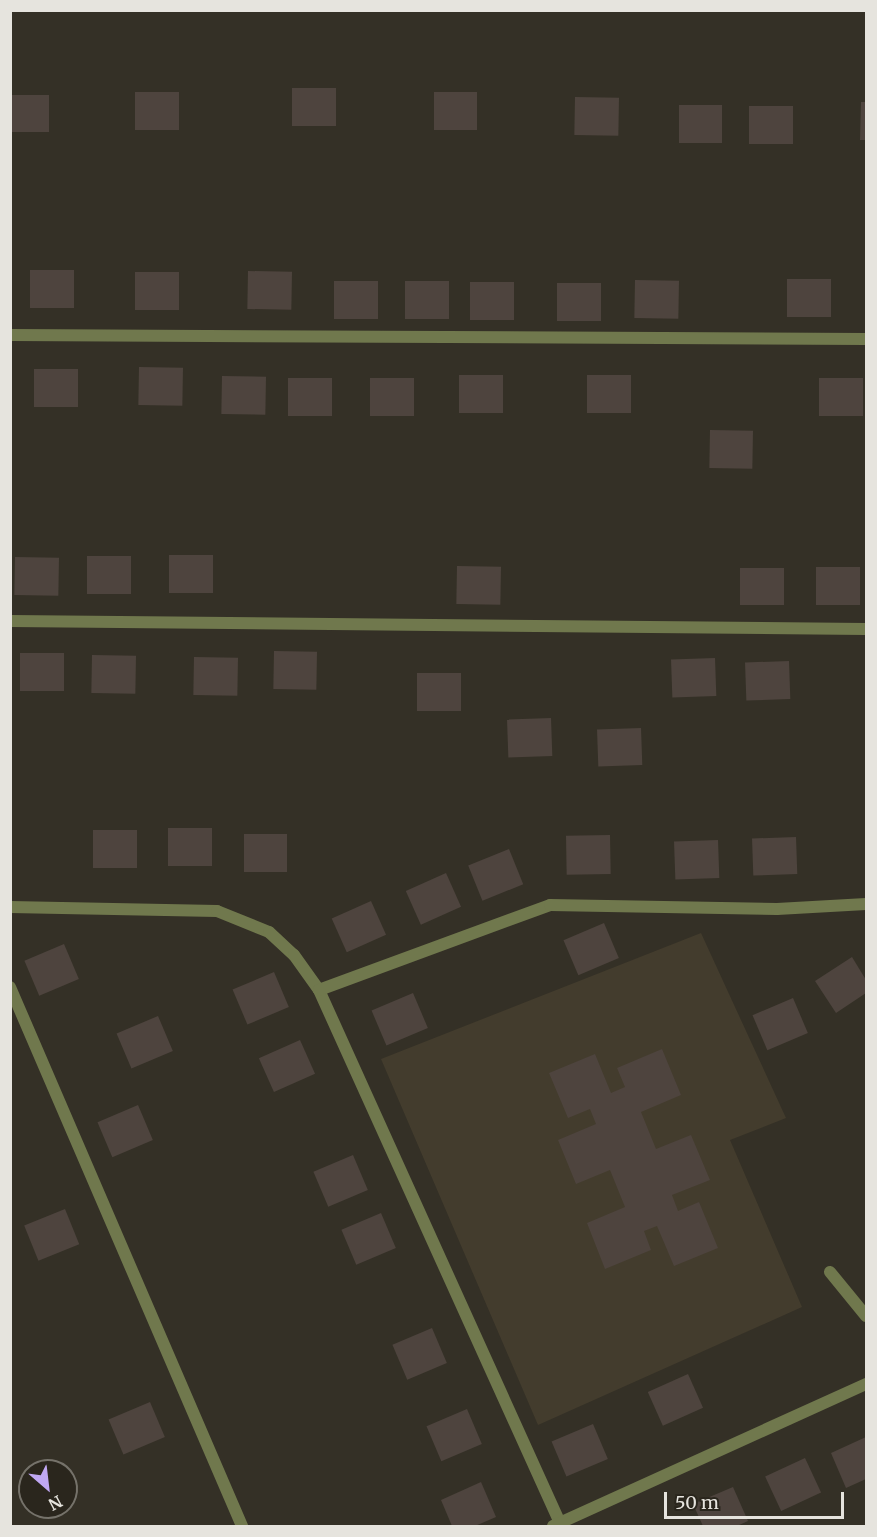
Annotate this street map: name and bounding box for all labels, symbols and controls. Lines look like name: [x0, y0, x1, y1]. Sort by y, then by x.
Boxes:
north arrow: [18, 1459, 78, 1519]
scale bar: [667, 1480, 847, 1518]
text: N: [45, 1491, 66, 1515]
text: 50 m: [675, 1491, 719, 1514]

